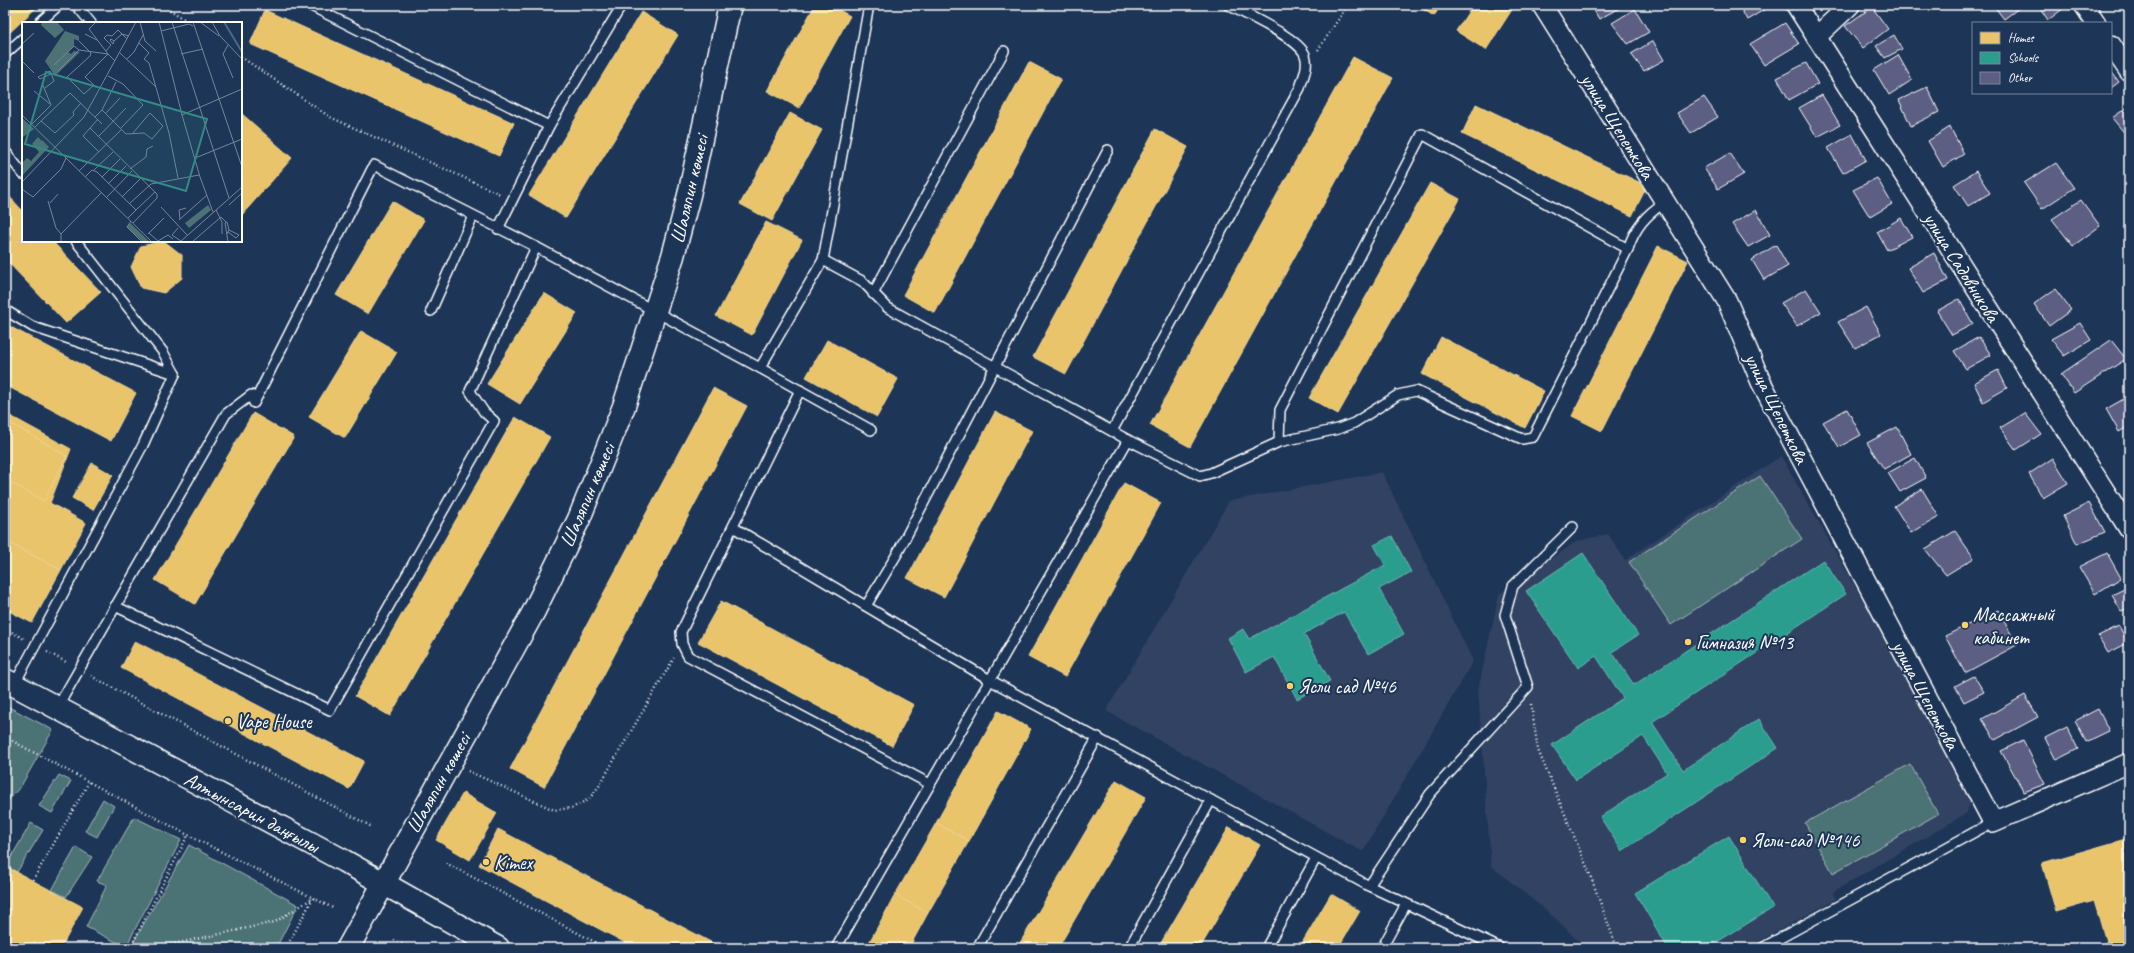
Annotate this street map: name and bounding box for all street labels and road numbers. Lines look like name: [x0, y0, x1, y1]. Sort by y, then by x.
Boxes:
street label: улица Щепеткова: [1575, 68, 1661, 185]
street label: Шаляпин көшесі: [665, 130, 715, 246]
street label: улица Садовникова: [1917, 207, 2006, 328]
street label: улица Щепеткова: [1739, 348, 1815, 469]
street label: Шаляпин көшесі: [554, 437, 621, 551]
street label: улица Щепеткова: [1886, 636, 1965, 755]
street label: Шаляпин көшесі: [401, 727, 477, 838]
street label: Алтынсарин даңғылы: [180, 766, 325, 859]

